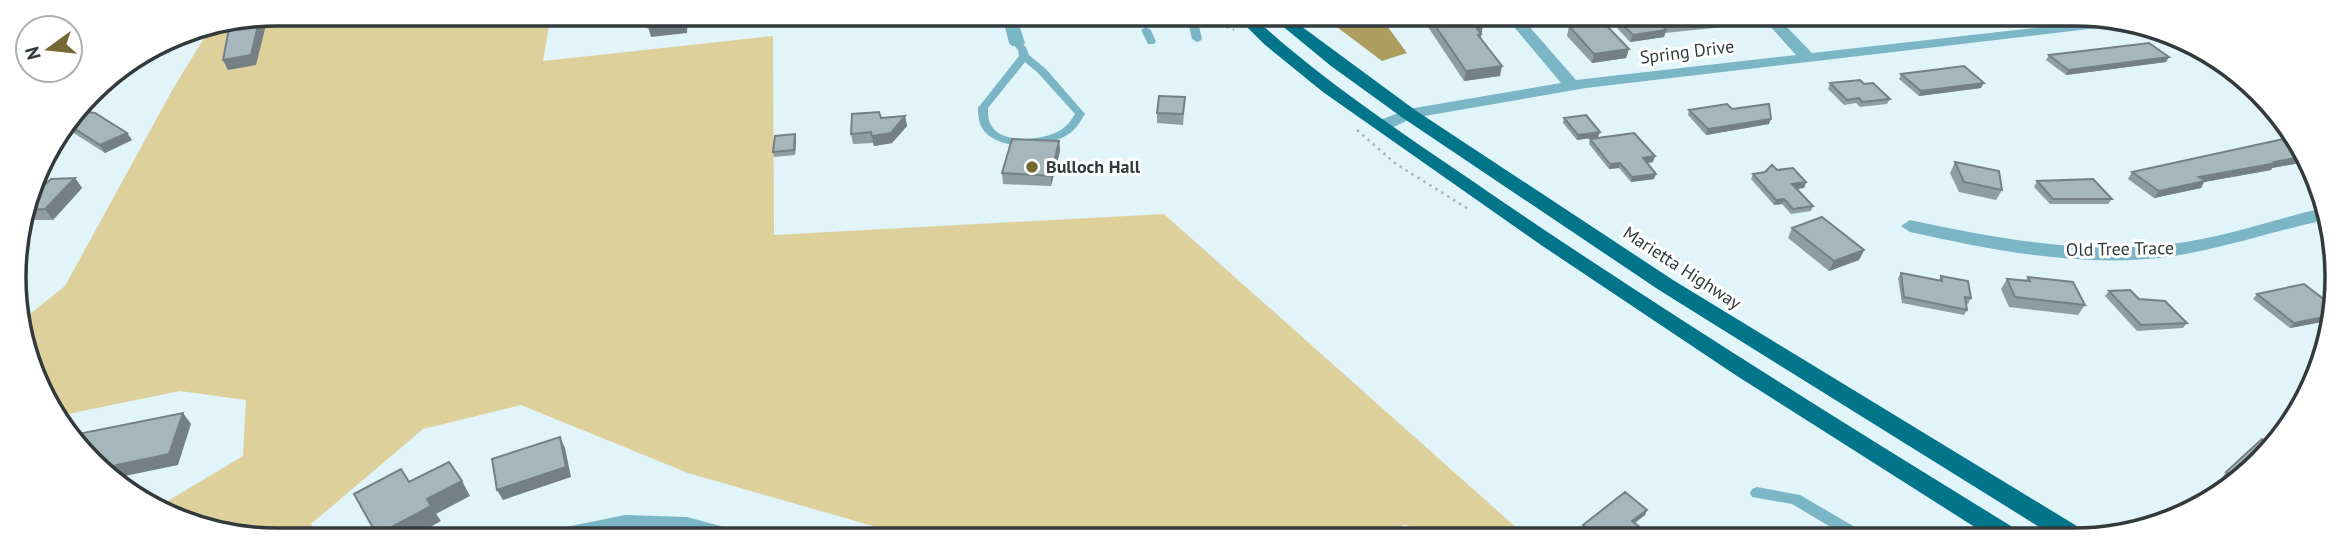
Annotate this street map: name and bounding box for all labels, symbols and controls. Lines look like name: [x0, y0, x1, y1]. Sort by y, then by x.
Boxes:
north arrow: [14, 14, 84, 84]
street label: Spring Drive: [1638, 34, 1735, 69]
text: N: [19, 44, 46, 63]
place label: Bulloch Hall: [1046, 155, 1141, 178]
marker: Bulloch Hall: [1024, 159, 1040, 175]
street label: Marietta Highway: [1619, 221, 1746, 315]
street label: Old Tree Trace: [2066, 236, 2174, 261]

